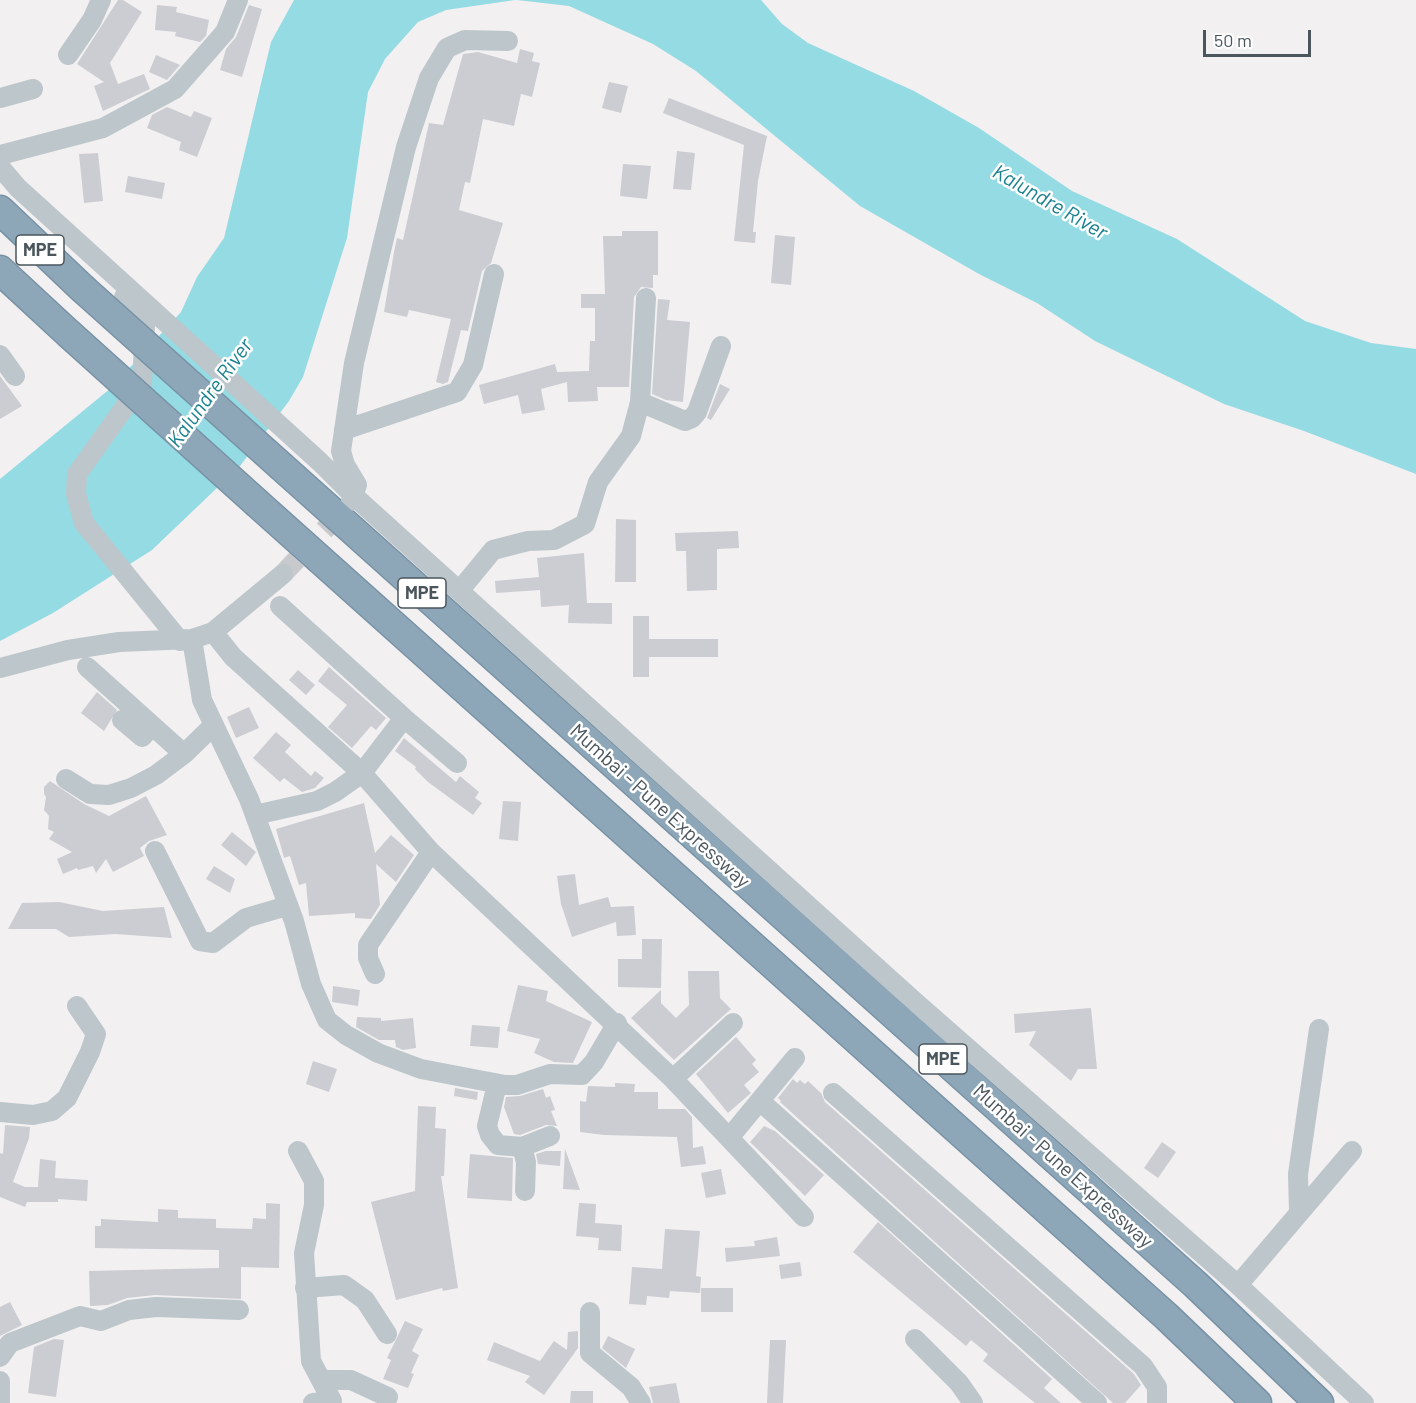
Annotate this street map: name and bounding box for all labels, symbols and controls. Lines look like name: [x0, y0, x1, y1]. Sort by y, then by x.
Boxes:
scale bar: [1206, 18, 1314, 56]
text: 50 m: [1214, 29, 1252, 51]
water label: Kalundre River: [988, 159, 1112, 245]
road number: MPE: [16, 235, 64, 265]
water label: Kalundre River: [162, 334, 258, 452]
road number: MPE: [398, 578, 446, 608]
street label: Mumbai - Pune Expressway: [565, 719, 755, 893]
road number: MPE: [919, 1044, 967, 1074]
street label: Mumbai - Pune Expressway: [968, 1079, 1158, 1253]

